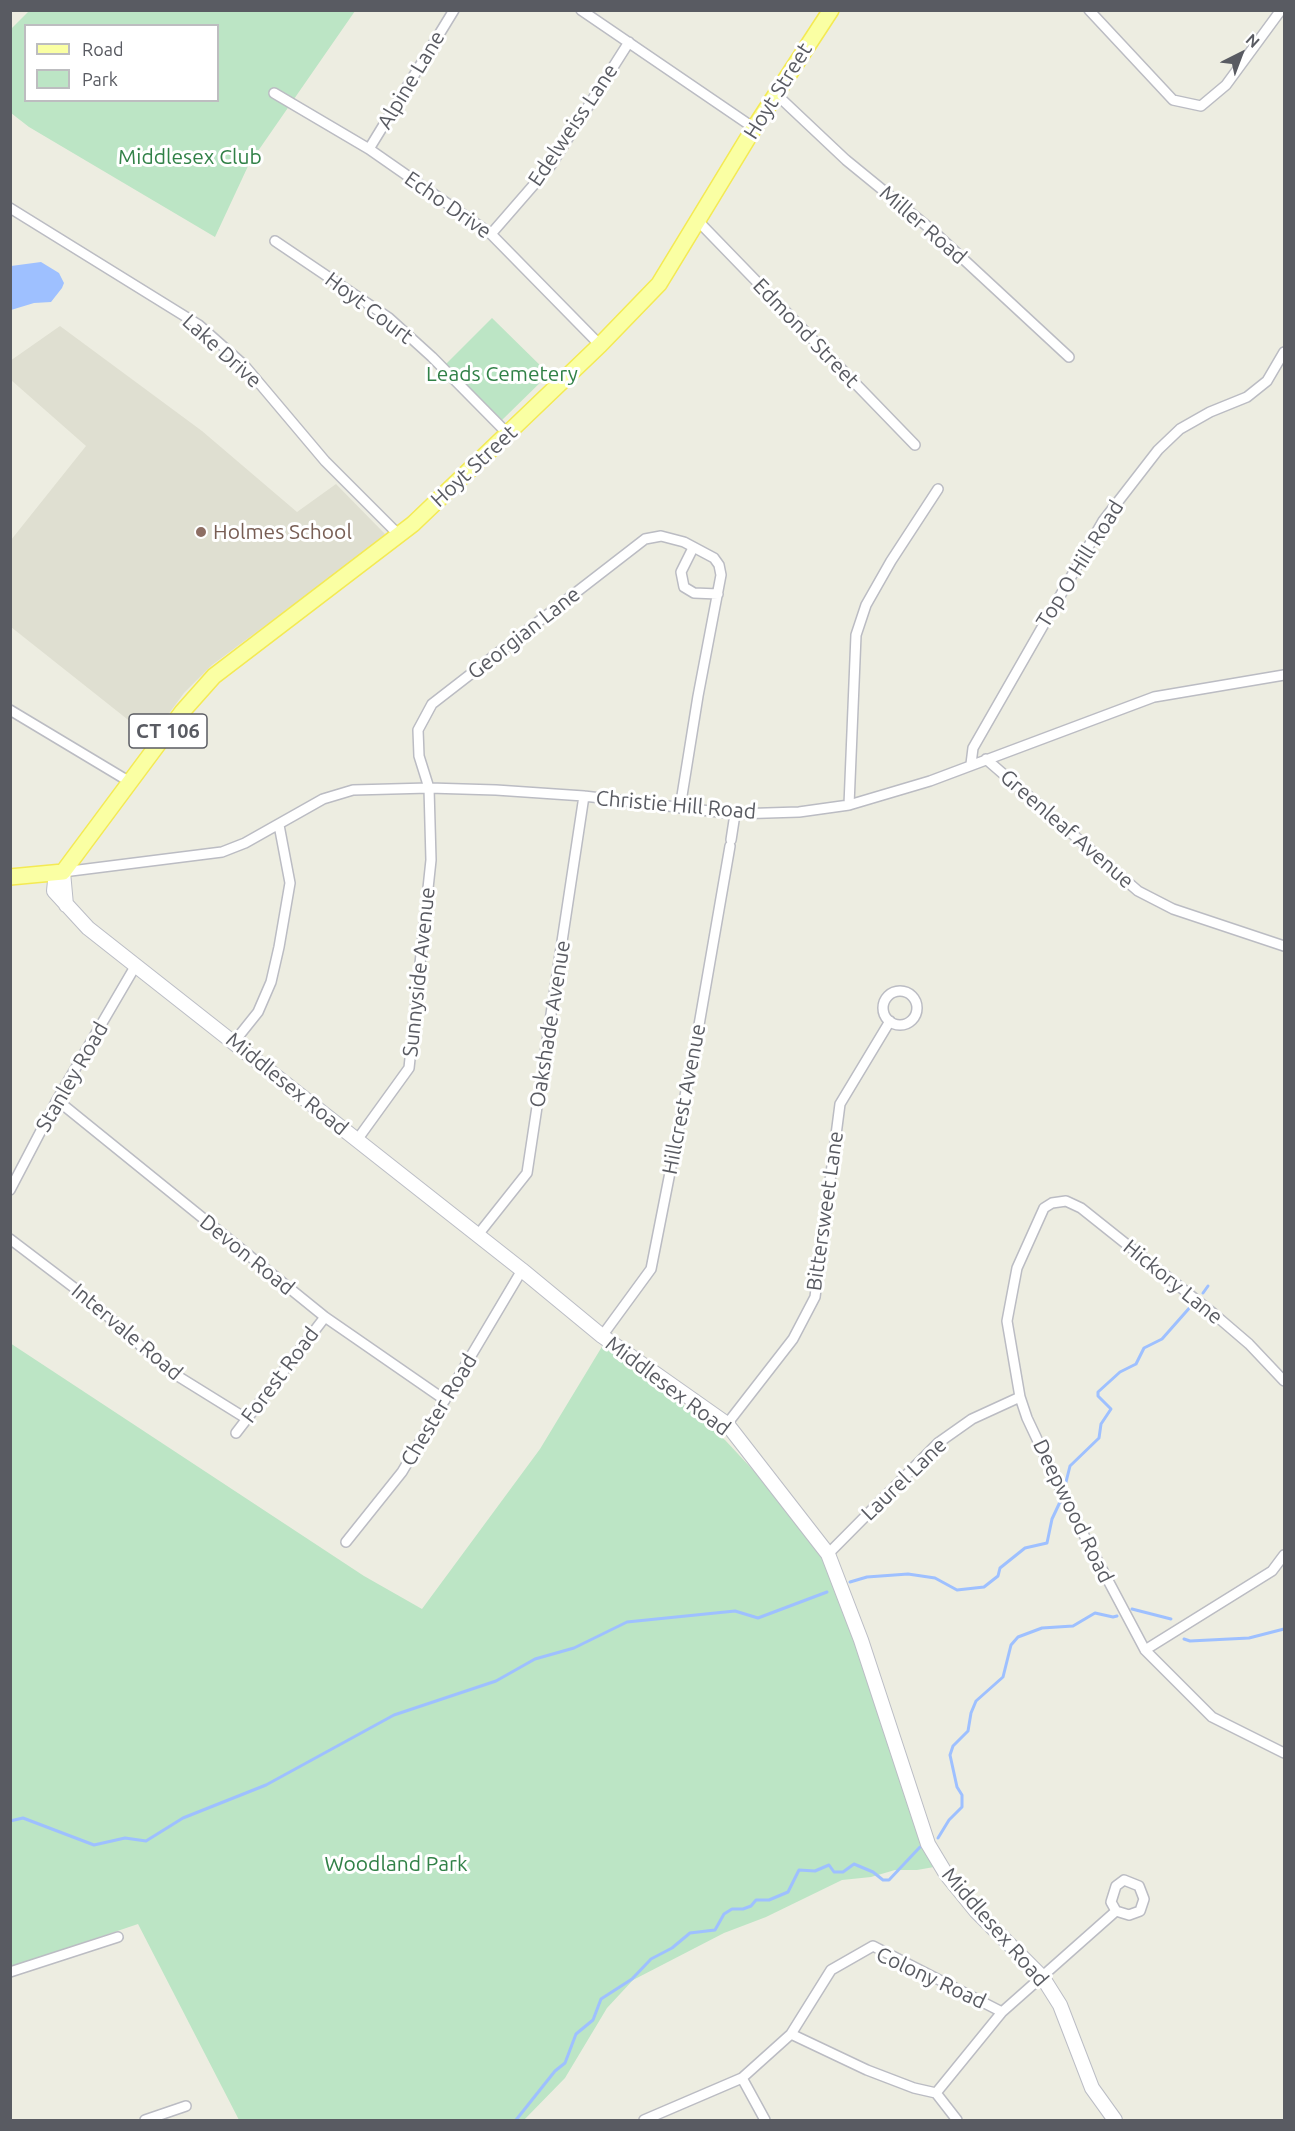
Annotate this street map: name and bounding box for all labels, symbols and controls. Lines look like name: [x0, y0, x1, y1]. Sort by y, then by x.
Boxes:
legend: [24, 24, 219, 102]
north arrow: [1211, 24, 1271, 84]
street label: Alpine Lane: [372, 26, 450, 134]
text: N: [1243, 30, 1264, 51]
street label: Hoyt Street: [739, 38, 817, 144]
text: Road: [82, 39, 124, 59]
street label: Edelweiss Lane: [523, 59, 623, 191]
text: Park: [82, 69, 118, 89]
park label: Middlesex Club: [118, 144, 262, 170]
street label: Echo Drive: [400, 166, 496, 244]
street label: Miller Road: [874, 180, 972, 270]
street label: Hoyt Court: [320, 267, 418, 349]
street label: Edmond Street: [748, 273, 864, 393]
street label: Lake Drive: [177, 309, 267, 393]
park label: Leads Cemetery: [426, 361, 578, 387]
street label: Hoyt Street: [426, 420, 522, 512]
street label: Top O Hill Road: [1031, 496, 1129, 632]
place label: Holmes School: [213, 519, 352, 545]
marker: Holmes School: [194, 525, 208, 539]
street label: Georgian Lane: [463, 581, 585, 685]
road number: CT 106: [129, 714, 207, 748]
street label: Greenleaf Avenue: [995, 764, 1139, 894]
street label: Christie Hill Road: [595, 785, 757, 825]
street label: Sunnyside Avenue: [398, 886, 440, 1058]
street label: Oakshade Avenue: [524, 939, 576, 1109]
street label: Stanley Road: [30, 1018, 114, 1136]
street label: Hillcrest Avenue: [657, 1022, 711, 1176]
street label: Middlesex Road: [221, 1027, 353, 1141]
street label: Bittersweet Lane: [801, 1129, 849, 1293]
street label: Devon Road: [195, 1209, 299, 1301]
street label: Hickory Lane: [1118, 1234, 1228, 1330]
street label: Intervale Road: [66, 1278, 188, 1386]
street label: Forest Road: [236, 1322, 324, 1428]
street label: Middlesex Road: [601, 1331, 735, 1441]
street label: Chester Road: [396, 1349, 482, 1471]
street label: Laurel Lane: [856, 1432, 952, 1526]
street label: Deepwood Road: [1027, 1435, 1119, 1587]
park label: Woodland Park: [324, 1851, 468, 1877]
street label: Middlesex Road: [936, 1862, 1054, 1992]
street label: Colony Road: [872, 1942, 990, 2014]

